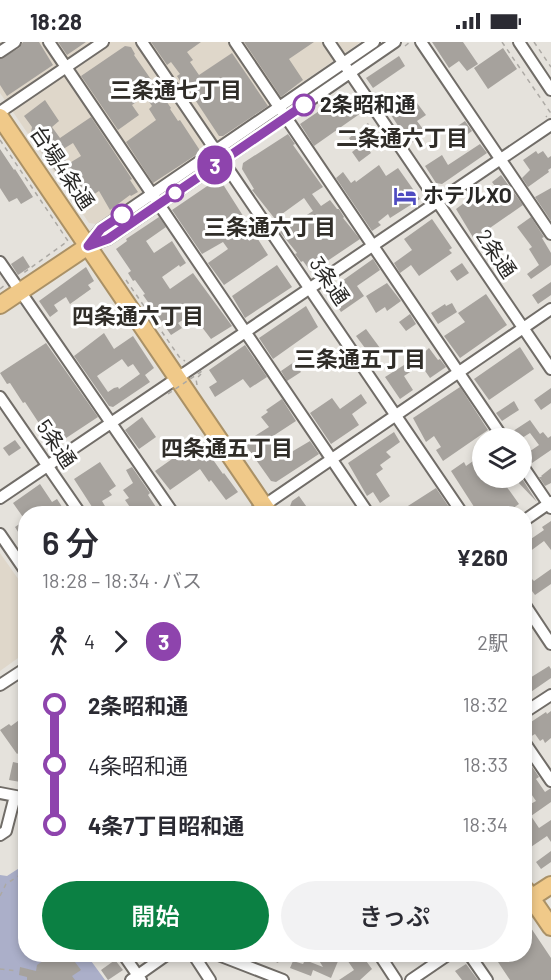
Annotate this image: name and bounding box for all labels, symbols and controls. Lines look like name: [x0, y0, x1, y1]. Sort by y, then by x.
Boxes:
text: 18:28: [30, 8, 82, 34]
district label: 三条通七丁目: [110, 76, 242, 102]
place label: 2条昭和通: [320, 91, 416, 116]
marker: 2条昭和通: [293, 94, 315, 116]
street label: 台場4条通: [26, 121, 100, 214]
district label: 二条通六丁目: [336, 124, 468, 150]
line badge: 3: [196, 146, 234, 184]
text: 3: [209, 153, 221, 178]
place label: ホテルXO: [423, 182, 512, 207]
hotel icon: ホテルXO: [392, 183, 418, 209]
unlabelled marker: [166, 184, 184, 202]
unlabelled marker: [111, 204, 133, 226]
district label: 三条通六丁目: [204, 213, 336, 239]
street label: 2条通: [472, 224, 522, 282]
street label: 3条通: [305, 251, 355, 309]
district label: 四条通六丁目: [72, 302, 204, 328]
district label: 三条通五丁目: [294, 345, 426, 371]
street label: 5条通: [32, 414, 82, 472]
map controls: [472, 428, 532, 488]
button: layers: [472, 428, 532, 488]
district label: 四条通五丁目: [161, 434, 293, 460]
text: 6 分: [42, 522, 99, 562]
text: ¥260: [456, 544, 508, 570]
text: 18:28 – 18:34 · バス: [42, 568, 202, 592]
icon: walk: [42, 625, 75, 658]
icon: forward: [104, 625, 137, 658]
text: 4: [84, 629, 95, 653]
text: 3: [158, 629, 169, 654]
text: 2駅: [477, 630, 508, 654]
text: 2条昭和通: [88, 692, 188, 718]
text: 18:32: [463, 692, 508, 716]
text: 4条昭和通: [88, 752, 188, 778]
text: 18:33: [463, 752, 508, 776]
text: 4条7丁目昭和通: [88, 812, 244, 838]
text: 18:34: [462, 812, 508, 836]
button: 開始: [42, 881, 269, 950]
button: きっぷ: [281, 881, 508, 950]

